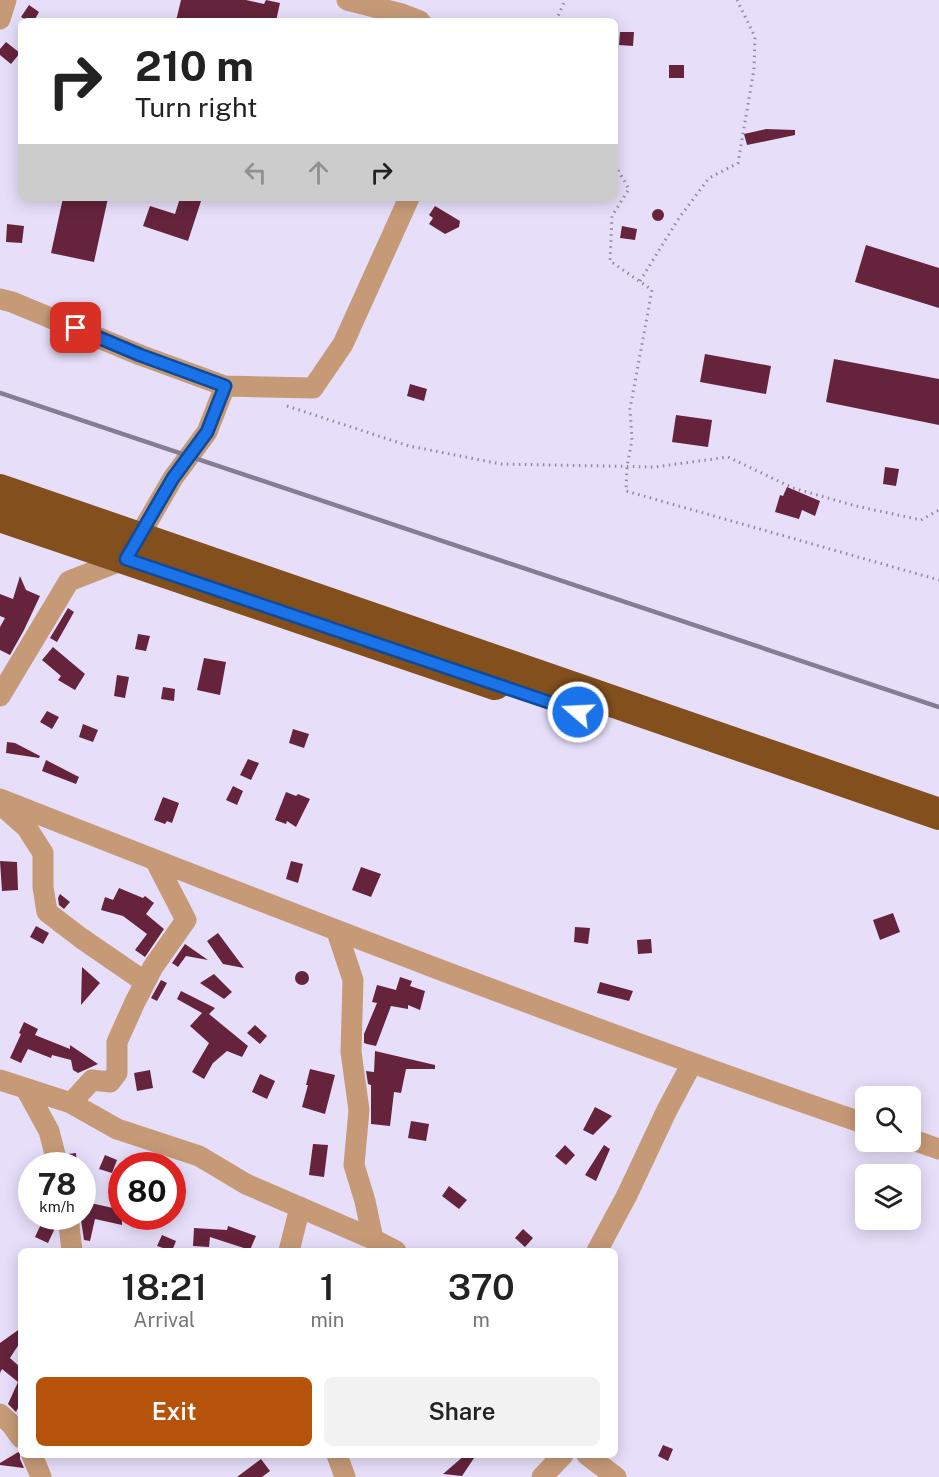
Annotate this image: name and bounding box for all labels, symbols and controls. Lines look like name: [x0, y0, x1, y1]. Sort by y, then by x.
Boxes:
text: 210 m: [135, 41, 254, 90]
icon: right: [36, 42, 114, 120]
text: Turn right: [135, 91, 258, 123]
icon: left: [239, 156, 272, 189]
icon: ahead: [302, 156, 335, 189]
icon: right: [365, 156, 398, 189]
pin: [50, 302, 101, 353]
icon: arrive: [59, 311, 92, 344]
position arrow: [546, 680, 610, 744]
map controls: [855, 1086, 921, 1230]
button: search: [855, 1086, 921, 1152]
speed limit sign: 80: [108, 1152, 186, 1230]
button: layers: [855, 1164, 921, 1230]
text: 78: [38, 1166, 76, 1202]
text: km/h: [39, 1198, 75, 1215]
text: 18:21: [121, 1266, 207, 1308]
text: 1: [320, 1266, 335, 1308]
text: 370: [448, 1266, 515, 1308]
text: Arrival: [133, 1308, 195, 1332]
text: min: [310, 1308, 344, 1332]
text: m: [473, 1308, 490, 1332]
button: Exit: [36, 1377, 312, 1446]
button: Share: [324, 1377, 600, 1446]

